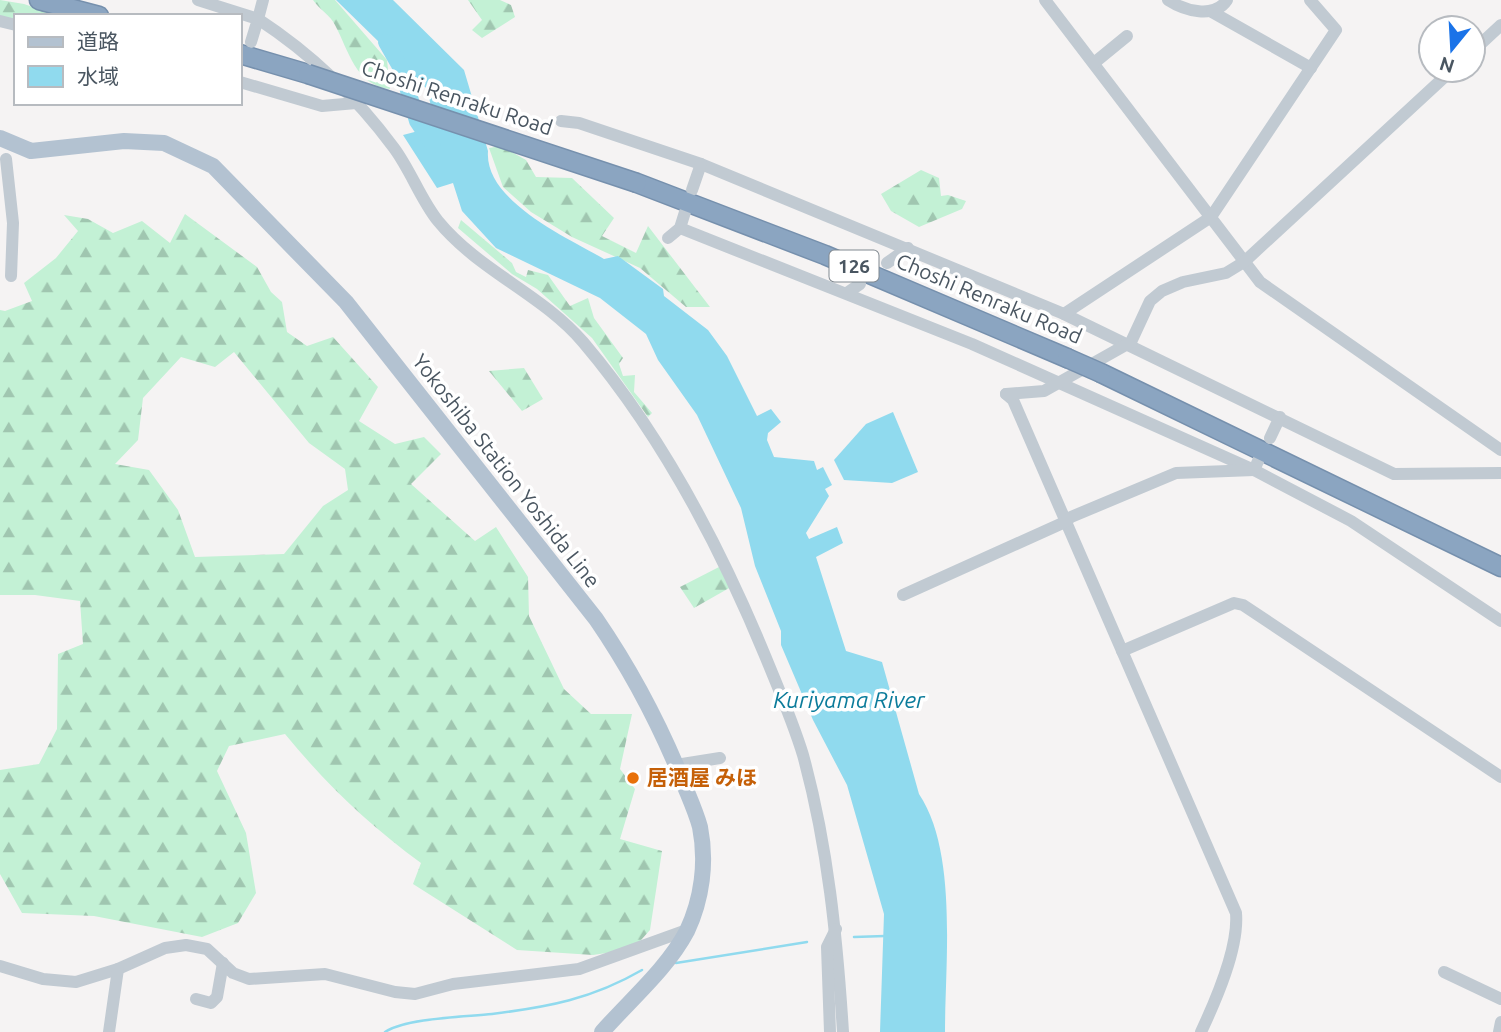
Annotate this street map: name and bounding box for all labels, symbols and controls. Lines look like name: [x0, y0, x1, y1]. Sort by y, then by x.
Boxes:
legend: [14, 14, 242, 105]
north arrow: [1417, 14, 1487, 84]
text: 道路: [77, 29, 119, 53]
text: N: [1437, 53, 1457, 78]
street label: Choshi Renraku Road: [359, 55, 556, 139]
text: 水域: [77, 64, 119, 88]
street label: Choshi Renraku Road: [893, 248, 1086, 348]
road number: 126: [830, 250, 878, 282]
street label: Yokoshiba Station Yoshida Line: [408, 349, 605, 592]
water label: Kuriyama River: [773, 687, 926, 712]
place label: 居酒屋 みほ: [647, 765, 757, 789]
marker: 居酒屋 みほ: [625, 770, 641, 786]

